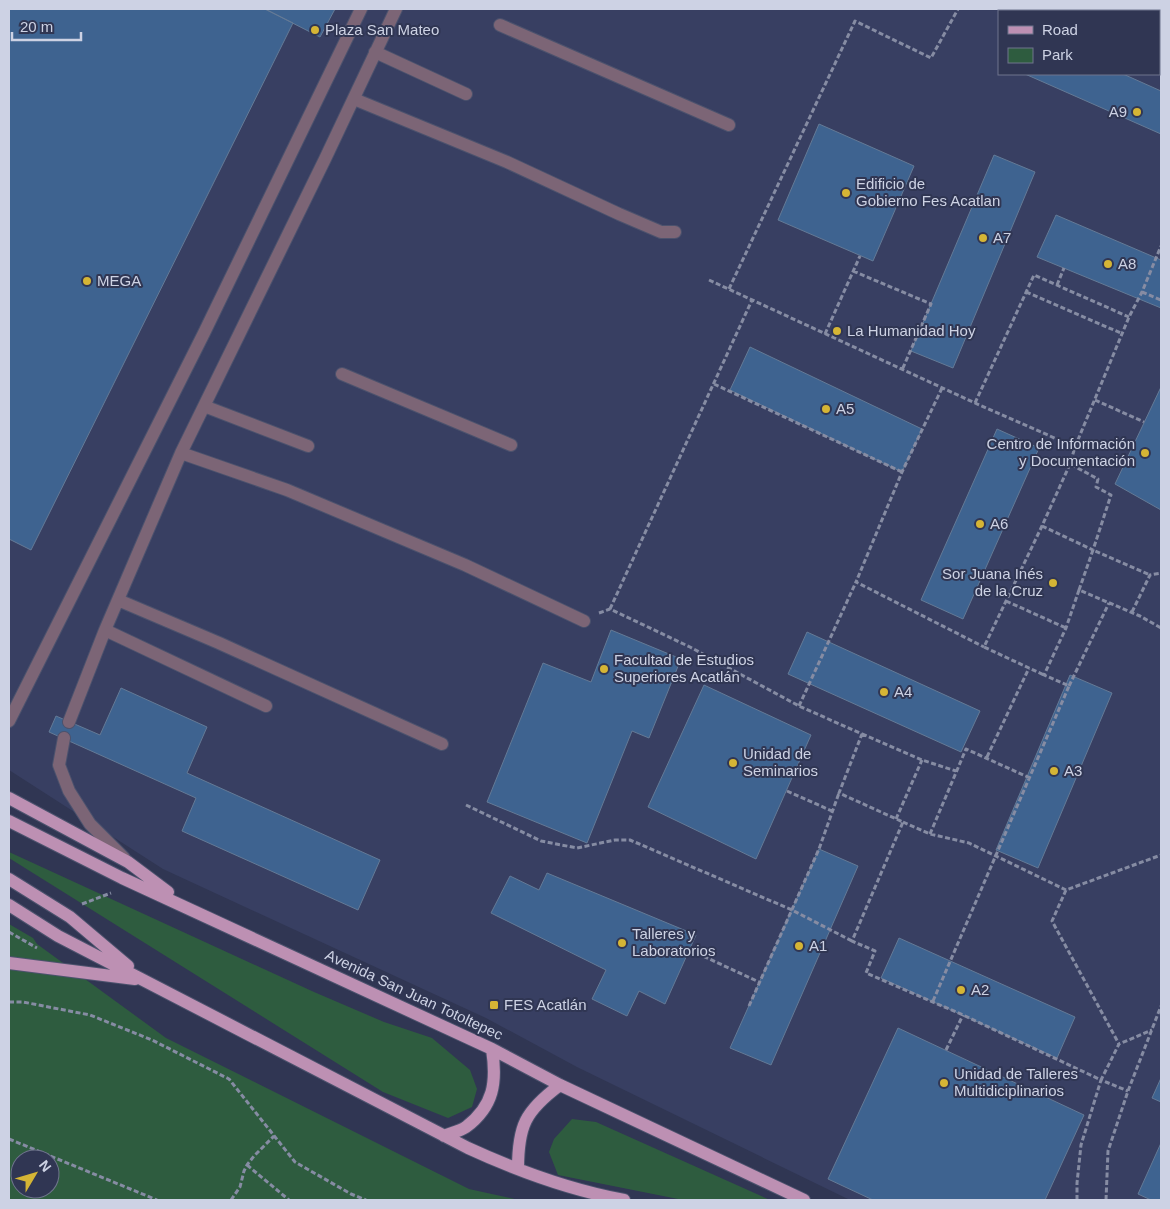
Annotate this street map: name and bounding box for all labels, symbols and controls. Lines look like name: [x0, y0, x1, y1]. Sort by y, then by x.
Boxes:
scale bar: [12, 10, 81, 42]
legend: [998, 10, 1160, 75]
text: 20 m: [20, 18, 53, 35]
place label: Plaza San Mateo: [325, 21, 439, 38]
text: Road: [1042, 21, 1078, 38]
marker: Plaza San Mateo: [309, 24, 321, 36]
text: Park: [1042, 46, 1073, 63]
place label: A9: [1109, 103, 1127, 120]
marker: A9: [1131, 106, 1143, 118]
place label: Edificio de Gobierno Fes Acatlan: [856, 175, 1000, 209]
marker: Edificio de Gobierno Fes Acatlan: [840, 187, 852, 199]
place label: A7: [993, 229, 1011, 246]
marker: A7: [977, 232, 989, 244]
place label: A8: [1118, 255, 1136, 272]
marker: A8: [1102, 258, 1114, 270]
place label: MEGA: [97, 272, 141, 289]
marker: MEGA: [81, 275, 93, 287]
place label: La Humanidad Hoy: [847, 322, 976, 339]
marker: La Humanidad Hoy: [831, 325, 843, 337]
place label: A5: [836, 400, 854, 417]
marker: A5: [820, 403, 832, 415]
place label: Centro de Información y Documentación: [987, 435, 1135, 469]
marker: Centro de Información y Documentación: [1139, 447, 1151, 459]
place label: A6: [990, 515, 1008, 532]
marker: A6: [974, 518, 986, 530]
place label: Sor Juana Inés de la Cruz: [942, 565, 1043, 599]
marker: Sor Juana Inés de la Cruz: [1047, 577, 1059, 589]
place label: Facultad de Estudios Superiores Acatlán: [614, 651, 754, 685]
marker: Facultad de Estudios Superiores Acatlán: [598, 663, 610, 675]
place label: A4: [894, 683, 912, 700]
marker: A4: [878, 686, 890, 698]
place label: Unidad de Seminarios: [743, 745, 818, 779]
marker: Unidad de Seminarios: [727, 757, 739, 769]
place label: A3: [1064, 762, 1082, 779]
marker: A3: [1048, 765, 1060, 777]
place label: Talleres y Laboratorios: [632, 925, 715, 959]
marker: Talleres y Laboratorios: [616, 937, 628, 949]
place label: A1: [809, 937, 827, 954]
marker: A1: [793, 940, 805, 952]
street label: Avenida San Juan Totoltepec: [323, 946, 506, 1043]
place label: A2: [971, 981, 989, 998]
marker: A2: [955, 984, 967, 996]
place label: FES Acatlán: [504, 996, 587, 1013]
marker: FES Acatlán: [488, 999, 500, 1011]
place label: Unidad de Talleres Multidiciplinarios: [954, 1065, 1078, 1099]
marker: Unidad de Talleres Multidiciplinarios: [938, 1077, 950, 1089]
north arrow: [10, 1149, 60, 1199]
text: N: [36, 1157, 55, 1175]

